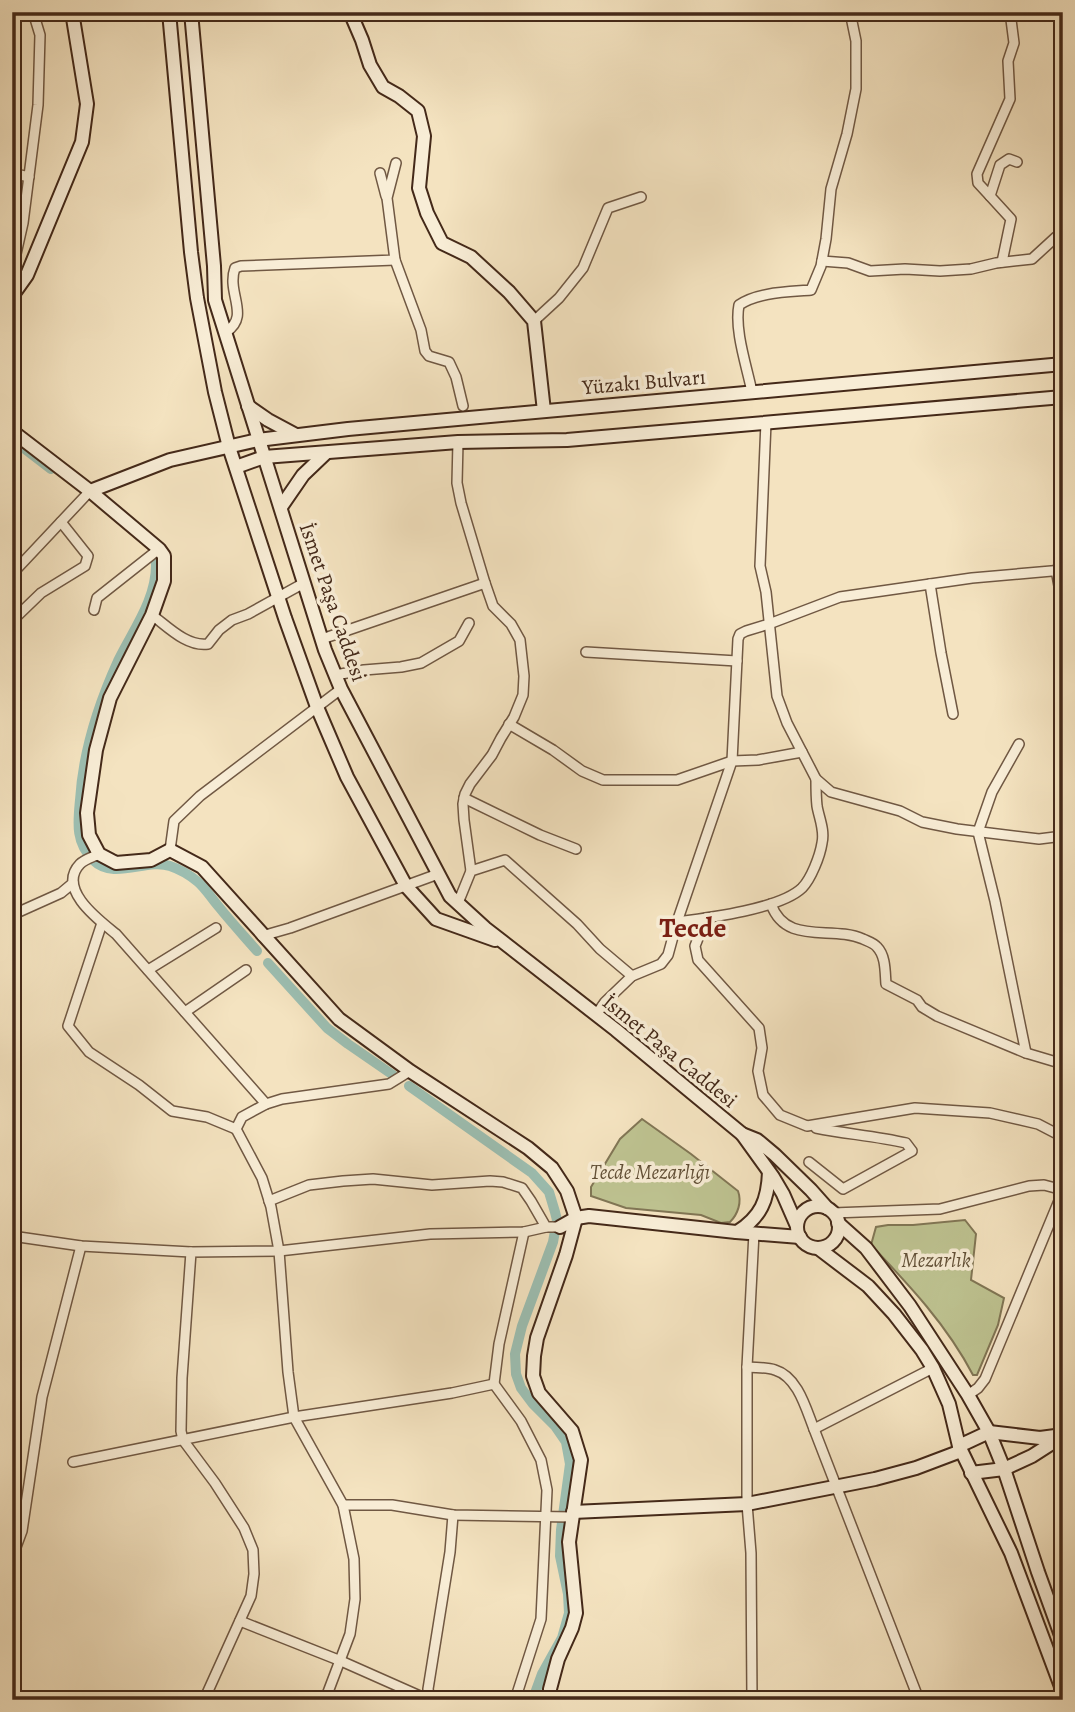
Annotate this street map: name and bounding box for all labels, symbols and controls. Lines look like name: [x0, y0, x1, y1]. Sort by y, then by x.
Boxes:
street label: Yüzakı Bulvarı: [580, 363, 707, 401]
street label: İsmet Paşa Caddesi: [293, 519, 373, 685]
district label: Tecde: [659, 909, 727, 947]
street label: İsmet Paşa Caddesi: [597, 988, 743, 1114]
park label: Tecde Mezarlığı: [590, 1158, 710, 1186]
park label: Mezarlık: [901, 1246, 971, 1274]

